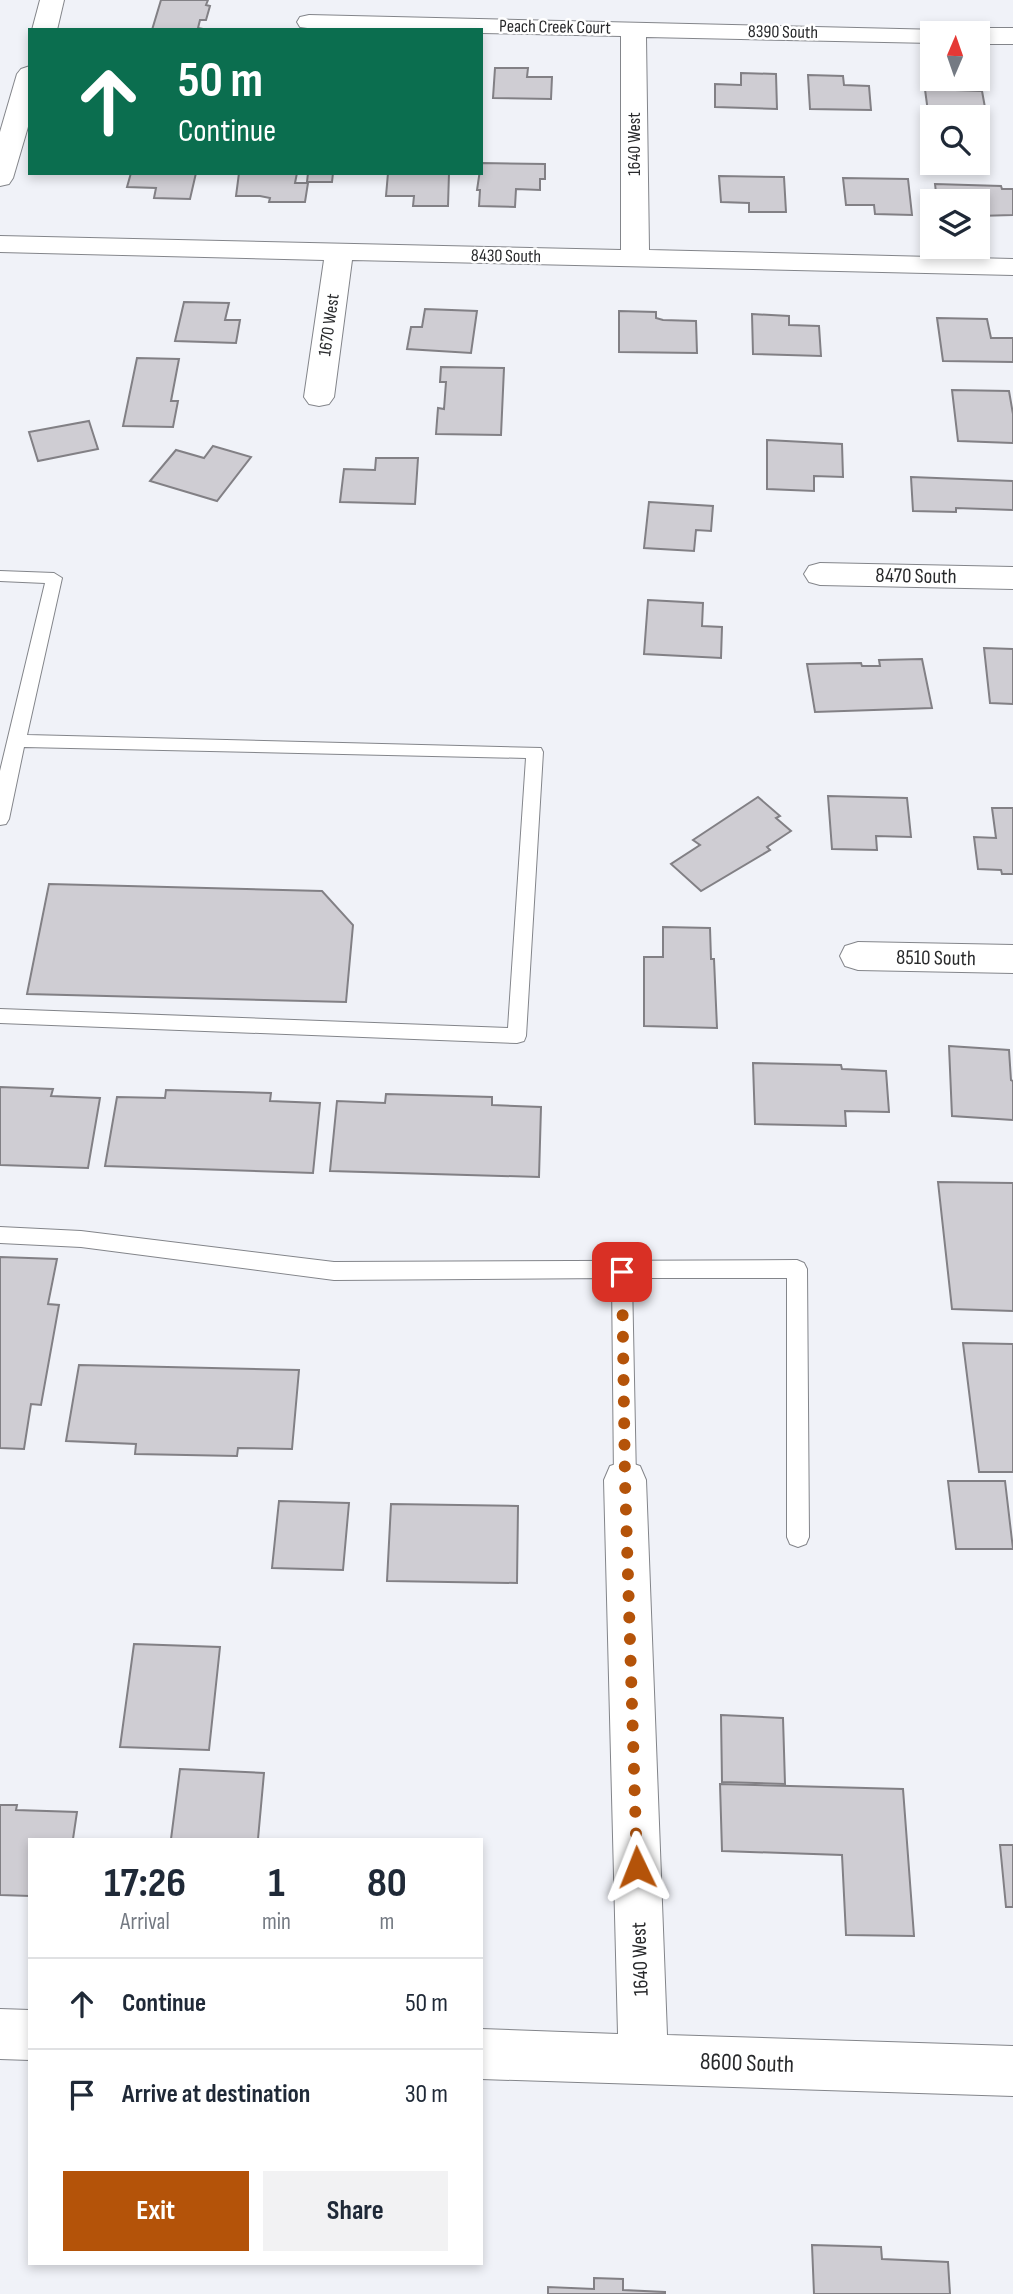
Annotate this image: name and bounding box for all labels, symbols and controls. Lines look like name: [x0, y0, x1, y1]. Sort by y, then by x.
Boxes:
street label: Peach Creek Court: [499, 16, 612, 38]
street label: 8390 South: [748, 21, 818, 43]
north arrow: [920, 21, 990, 91]
map controls: [920, 21, 990, 259]
text: 50 m: [178, 52, 263, 111]
icon: ahead: [63, 56, 154, 147]
button: search: [920, 105, 990, 175]
text: Continue: [178, 112, 276, 151]
street label: 1640 West: [624, 112, 645, 176]
button: layers: [920, 189, 990, 259]
street label: 8430 South: [471, 245, 541, 267]
street label: 1670 West: [314, 292, 344, 358]
street label: 8470 South: [875, 563, 957, 589]
street label: 8510 South: [896, 945, 976, 971]
pin: [592, 1242, 652, 1302]
icon: arrive: [603, 1253, 641, 1291]
position arrow: [600, 1830, 674, 1904]
text: 17:26: [104, 1858, 186, 1909]
text: 1: [268, 1858, 285, 1909]
text: 80: [367, 1858, 407, 1909]
text: Arrival: [120, 1908, 170, 1936]
text: min: [262, 1908, 291, 1936]
text: m: [380, 1908, 394, 1936]
street label: 1640 West: [626, 1922, 654, 1996]
icon: ahead: [63, 1985, 101, 2023]
text: Continue: [122, 1988, 206, 2019]
text: 50 m: [405, 1988, 448, 2019]
street label: 8600 South: [699, 2047, 795, 2079]
icon: arrive: [63, 2076, 101, 2114]
text: Arrive at destination: [122, 2079, 310, 2110]
text: 30 m: [405, 2079, 448, 2110]
button: Exit: [63, 2171, 249, 2251]
button: Share: [263, 2171, 448, 2251]

